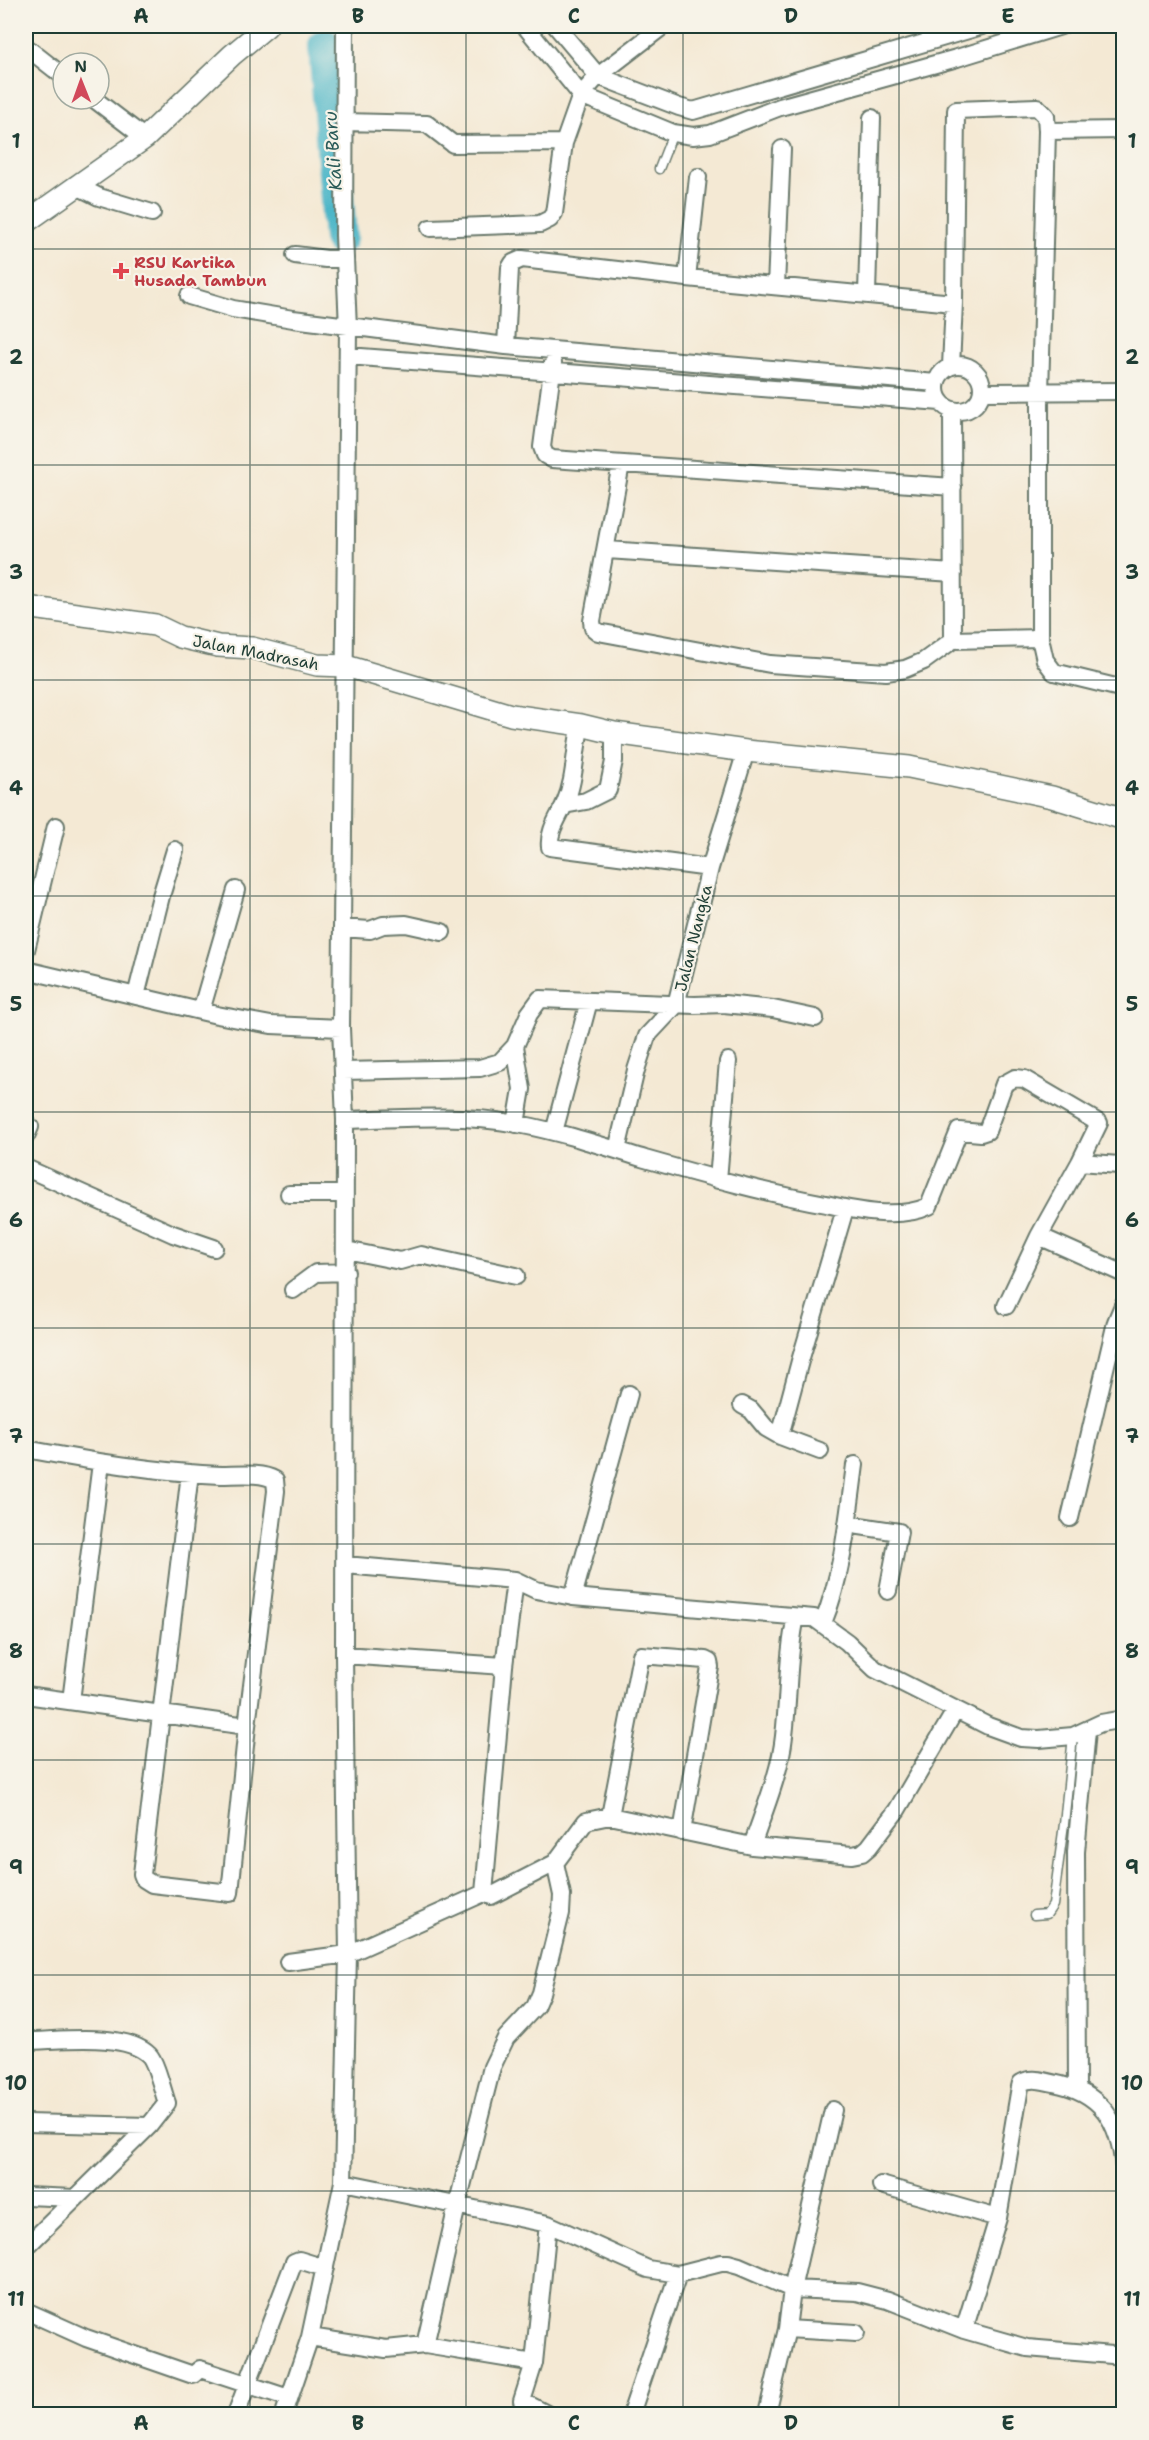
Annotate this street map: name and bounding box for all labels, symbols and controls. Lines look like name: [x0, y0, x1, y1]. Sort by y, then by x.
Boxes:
text: A: [133, 3, 149, 29]
text: B: [352, 3, 364, 29]
text: C: [568, 3, 580, 29]
text: D: [784, 3, 798, 29]
text: E: [1001, 3, 1015, 29]
north arrow: [51, 51, 111, 111]
text: N: [74, 56, 87, 77]
water label: Kali Baru: [318, 111, 348, 191]
text: 1: [11, 128, 21, 154]
text: 1: [1127, 128, 1137, 154]
place label: RSU Kartika Husada Tambun: [134, 252, 267, 291]
marker: RSU Kartika Husada Tambun: [112, 262, 130, 280]
text: 2: [9, 344, 23, 370]
text: 2: [1125, 344, 1139, 370]
text: 3: [9, 559, 23, 585]
text: 3: [1125, 559, 1139, 585]
street label: Jalan Madrasah: [191, 630, 321, 675]
text: 4: [9, 775, 23, 801]
text: 4: [1125, 775, 1139, 801]
street label: Jalan Nangka: [670, 882, 717, 994]
text: 5: [10, 991, 22, 1017]
text: 5: [1126, 991, 1138, 1017]
text: 6: [9, 1207, 23, 1233]
text: 6: [1125, 1207, 1139, 1233]
text: 7: [9, 1423, 23, 1449]
text: 7: [1125, 1423, 1139, 1449]
text: 8: [9, 1638, 23, 1664]
text: 8: [1125, 1638, 1139, 1664]
text: 9: [9, 1854, 23, 1880]
text: 9: [1125, 1854, 1139, 1880]
text: 10: [5, 2070, 27, 2096]
text: 10: [1121, 2070, 1143, 2096]
text: 11: [7, 2286, 25, 2312]
text: 11: [1123, 2286, 1141, 2312]
text: A: [133, 2410, 149, 2436]
text: B: [352, 2410, 364, 2436]
text: C: [568, 2410, 580, 2436]
text: D: [784, 2410, 798, 2436]
text: E: [1001, 2410, 1015, 2436]

